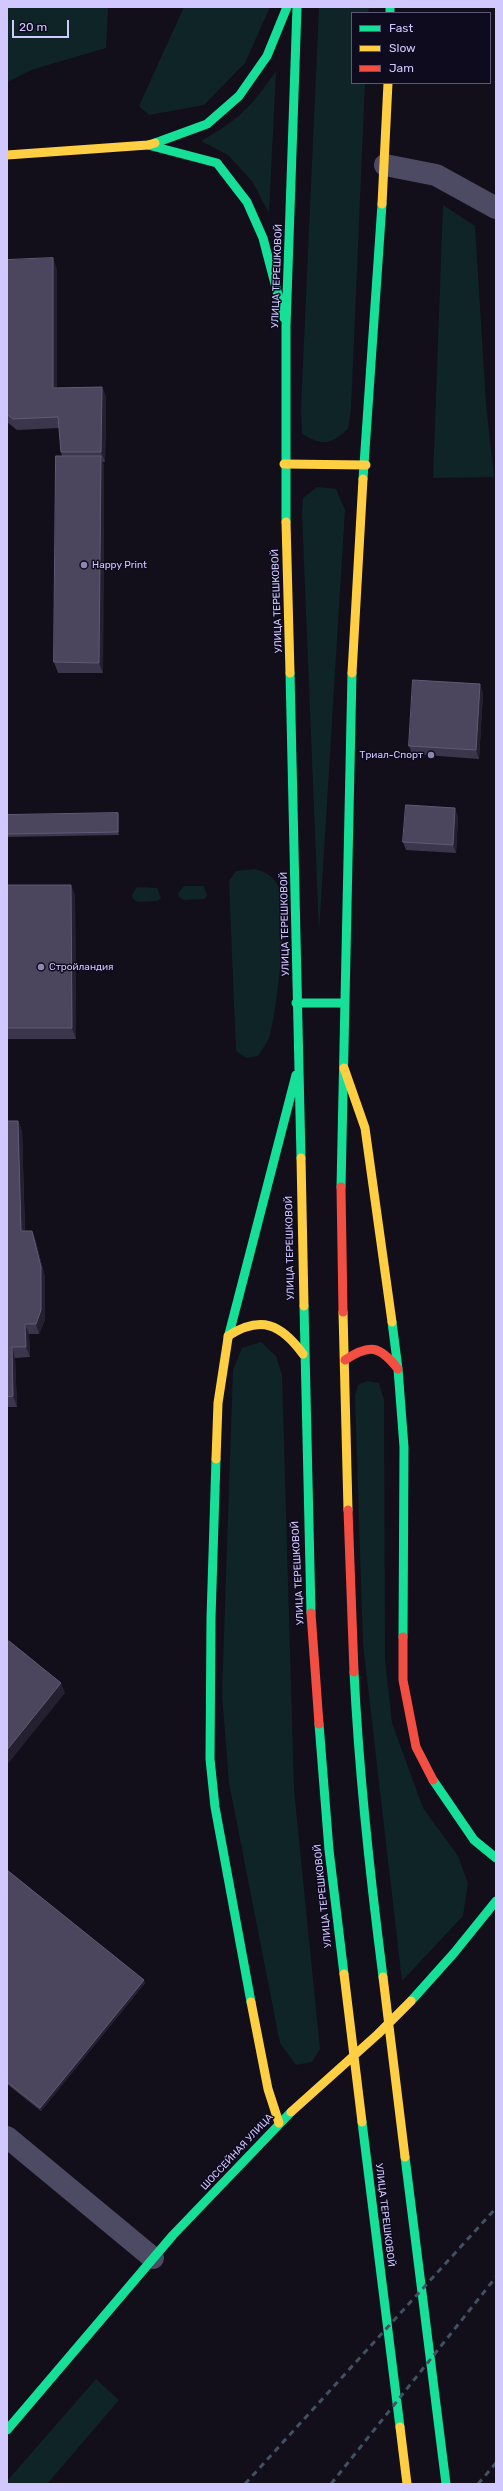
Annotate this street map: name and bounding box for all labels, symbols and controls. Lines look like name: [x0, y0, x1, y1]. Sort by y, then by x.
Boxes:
scale bar: [14, 12, 71, 38]
legend: [351, 12, 491, 84]
text: 20 m: [19, 20, 47, 34]
text: Fast: [389, 21, 413, 35]
text: Slow: [389, 41, 416, 55]
text: Jam: [389, 61, 414, 75]
street label: УЛИЦА ТЕРЕШКОВОЙ: [269, 224, 285, 328]
street label: УЛИЦА ТЕРЕШКОВОЙ: [269, 549, 285, 653]
place label: Happy Print: [92, 559, 147, 571]
marker: Happy Print: [79, 560, 89, 570]
place label: Триал-Спорт: [360, 749, 423, 761]
marker: Триал-Спорт: [426, 750, 436, 760]
street label: УЛИЦА ТЕРЕШКОВОЙ: [278, 872, 292, 976]
place label: Стройландия: [49, 961, 114, 973]
marker: Стройландия: [36, 962, 46, 972]
street label: УЛИЦА ТЕРЕШКОВОЙ: [283, 1196, 297, 1300]
street label: УЛИЦА ТЕРЕШКОВОЙ: [289, 1521, 307, 1625]
street label: УЛИЦА ТЕРЕШКОВОЙ: [312, 1844, 334, 1948]
street label: ШОССЕЙНАЯ УЛИЦА: [198, 2111, 276, 2193]
street label: УЛИЦА ТЕРЕШКОВОЙ: [373, 2163, 397, 2267]

